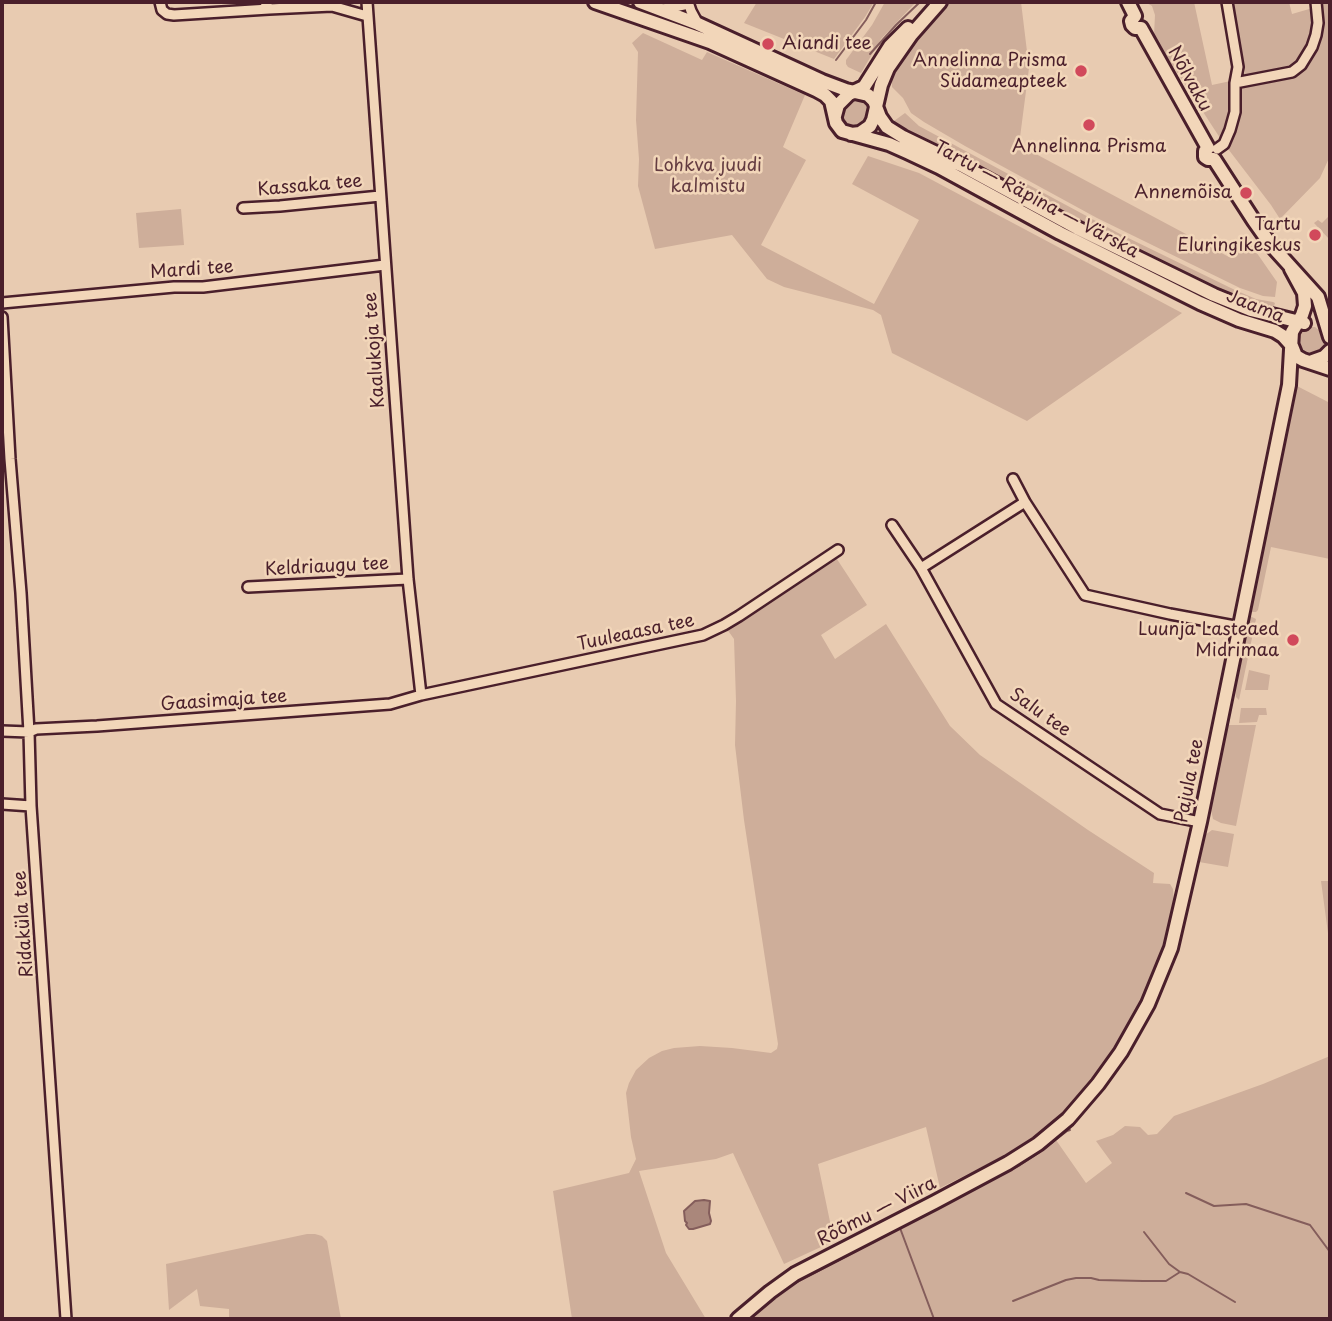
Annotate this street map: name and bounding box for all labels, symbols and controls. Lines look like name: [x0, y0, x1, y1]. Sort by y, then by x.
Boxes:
place label: Aiandi tee: [782, 33, 872, 55]
marker: Aiandi tee: [760, 36, 776, 52]
street label: Nõlvaku: [1162, 43, 1216, 115]
place label: Annelinna Prisma Südameapteek: [913, 50, 1067, 92]
marker: Annelinna Prisma Südameapteek: [1073, 63, 1089, 79]
marker: Annelinna Prisma: [1081, 117, 1097, 133]
place label: Annelinna Prisma: [1012, 136, 1166, 158]
street label: Tartu — Räpina — Värska: [930, 137, 1142, 263]
park label: Lohkva juudi kalmistu: [654, 155, 762, 198]
street label: Kassaka tee: [257, 171, 363, 201]
place label: Annemõisa: [1134, 182, 1232, 204]
marker: Annemõisa: [1238, 185, 1254, 201]
place label: Tartu Eluringikeskus: [1177, 214, 1301, 256]
marker: Tartu Eluringikeskus: [1307, 227, 1323, 243]
street label: Mardi tee: [149, 256, 235, 284]
street label: Jaama: [1223, 286, 1287, 328]
street label: Kaalukoja tee: [360, 291, 390, 409]
street label: Keldriaugu tee: [264, 553, 390, 581]
street label: Tuuleaasa tee: [575, 610, 697, 656]
place label: Luunja Lasteaed Midrimaa: [1138, 619, 1279, 662]
marker: Luunja Lasteaed Midrimaa: [1285, 632, 1301, 648]
street label: Salu tee: [1005, 684, 1075, 742]
street label: Gaasimaja tee: [160, 686, 288, 716]
street label: Pajula tee: [1171, 737, 1209, 825]
street label: Ridaküla tee: [9, 870, 39, 978]
street label: Rõõmu — Viira: [814, 1173, 940, 1251]

